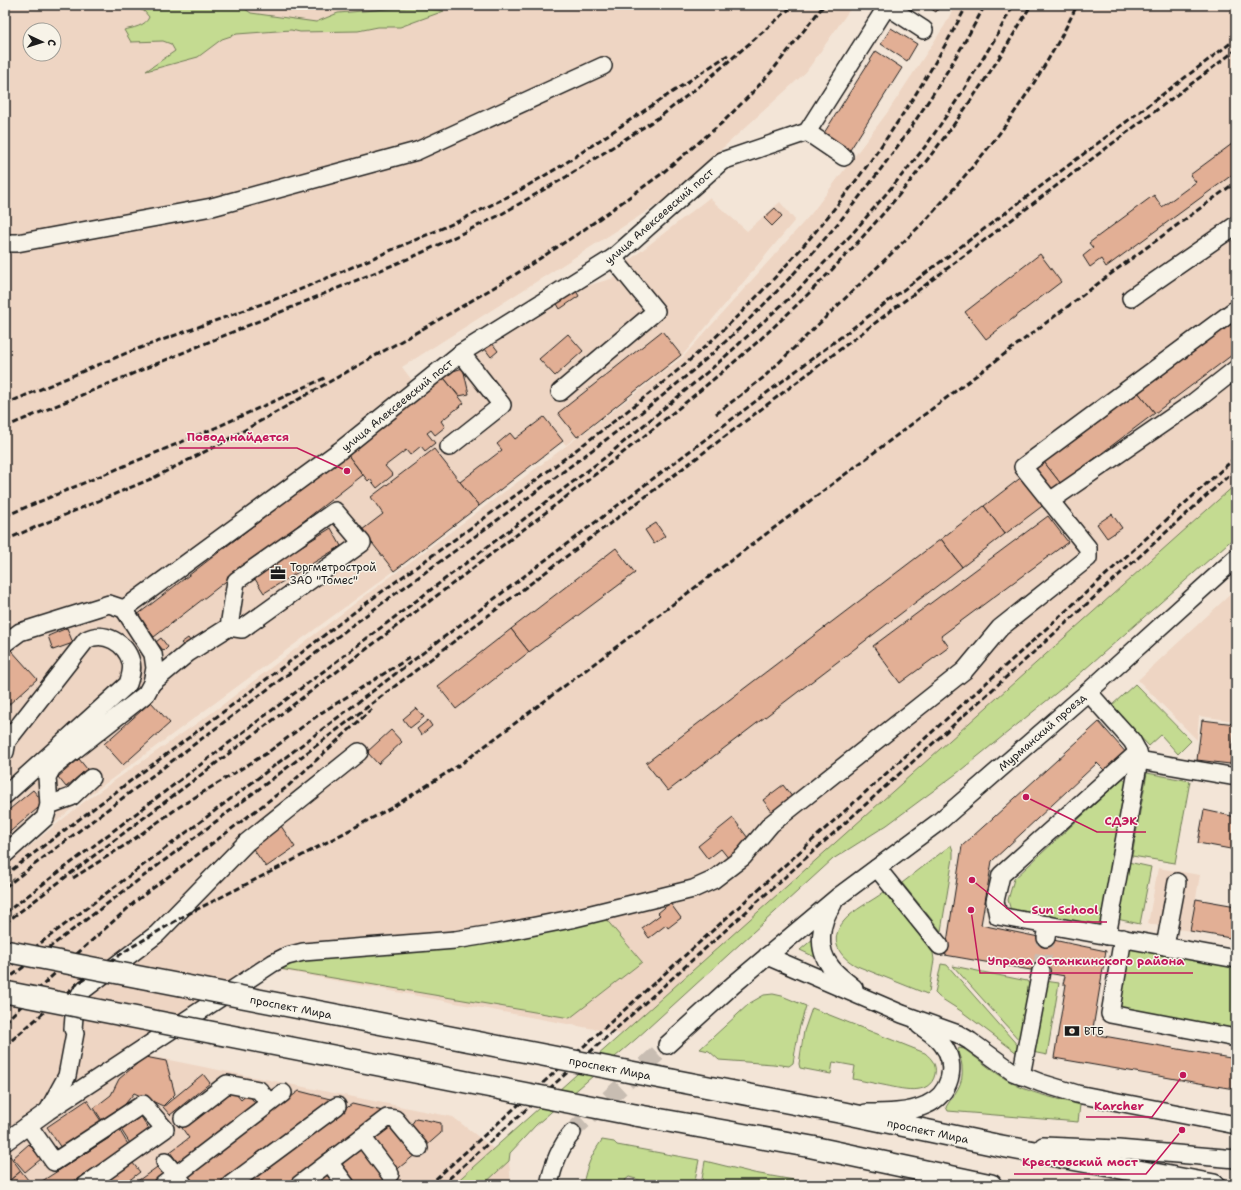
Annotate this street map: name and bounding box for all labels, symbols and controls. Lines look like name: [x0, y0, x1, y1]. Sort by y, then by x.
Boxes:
north arrow: [22, 22, 62, 62]
text: С: [44, 39, 59, 47]
street label: улица Алексеевский пост: [602, 165, 717, 268]
street label: улица Алексеевский пост: [339, 356, 456, 455]
callout: Повод найдется: [179, 424, 297, 448]
text: Повод найдется: [187, 429, 289, 445]
place label: Торгметрострой ЗАО "Томес": [290, 560, 377, 588]
office icon: Торгметрострой ЗАО "Томес": [269, 564, 287, 582]
street label: Мурманский проезд: [995, 690, 1089, 775]
callout: СДЭК: [1097, 808, 1146, 832]
text: СДЭК: [1105, 813, 1138, 829]
callout: Sun School: [1024, 898, 1107, 922]
text: Sun School: [1032, 902, 1099, 918]
callout: Управа Останкинского района: [980, 949, 1193, 973]
text: Управа Останкинского района: [988, 953, 1185, 969]
street label: проспект Мира: [249, 992, 333, 1023]
bank icon: ВТБ: [1063, 1022, 1081, 1040]
place label: ВТБ: [1084, 1024, 1104, 1039]
street label: проспект Мира: [568, 1053, 652, 1084]
callout: Karcher: [1086, 1093, 1152, 1117]
text: Karcher: [1094, 1098, 1144, 1114]
street label: проспект Мира: [886, 1116, 970, 1147]
callout: Крестовский мост: [1014, 1150, 1146, 1174]
text: Крестовский мост: [1022, 1154, 1139, 1170]

